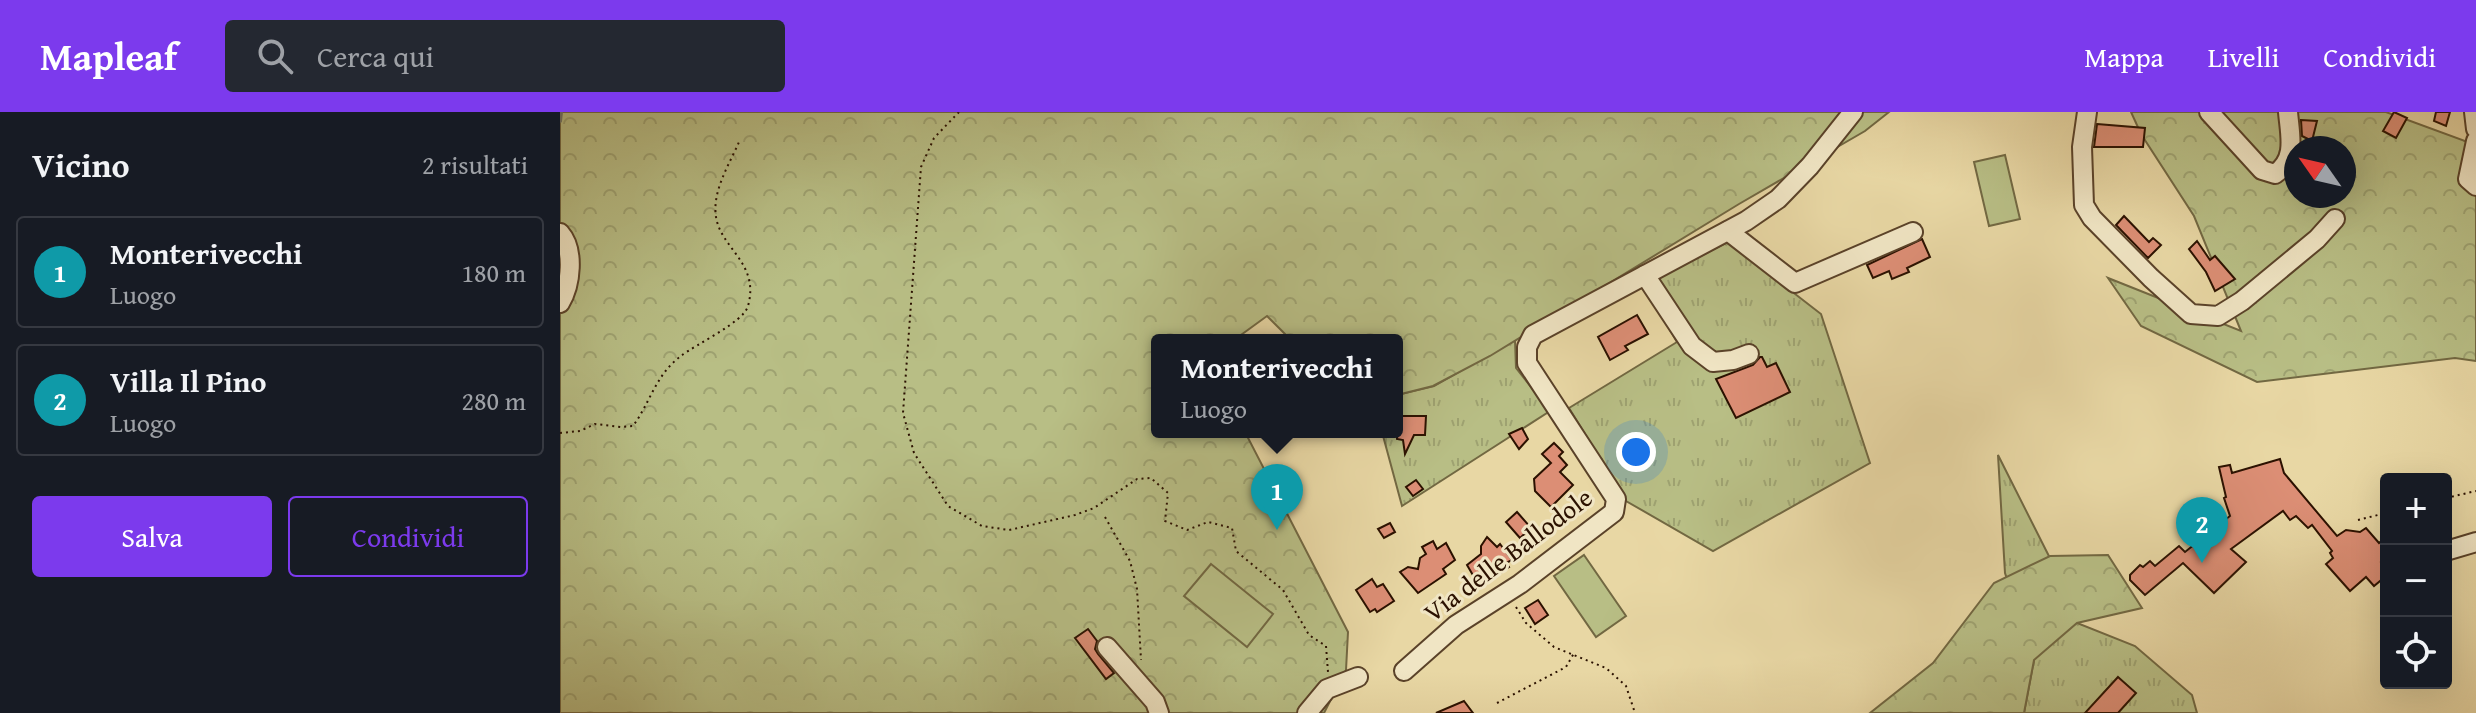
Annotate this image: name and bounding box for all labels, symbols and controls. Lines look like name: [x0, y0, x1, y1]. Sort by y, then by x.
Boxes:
search box: [225, 20, 785, 92]
text: Mapleaf: [40, 28, 177, 84]
icon: search: [253, 34, 297, 78]
text: Cerca qui: [317, 34, 434, 78]
text: Mappa: [2084, 36, 2164, 77]
text: Livelli: [2208, 36, 2279, 77]
text: Condividi: [2323, 36, 2436, 77]
north arrow: [2284, 136, 2356, 208]
text: Vicino: [32, 140, 130, 189]
text: 2 risultati: [422, 145, 528, 184]
text: Monterivecchi: [110, 231, 302, 275]
text: 1: [53, 253, 67, 292]
text: 180 m: [461, 253, 526, 292]
text: Luogo: [110, 275, 176, 314]
popup: [1151, 334, 1403, 438]
text: Monterivecchi: [1181, 345, 1373, 389]
text: Villa Il Pino: [110, 359, 266, 403]
text: 2: [53, 381, 67, 420]
text: 280 m: [461, 381, 526, 420]
text: Luogo: [1181, 389, 1247, 428]
text: Luogo: [110, 403, 176, 442]
your location: [1616, 432, 1656, 472]
pin: 1: [1251, 464, 1303, 530]
map controls: [2380, 473, 2452, 689]
button: +: [2380, 473, 2452, 545]
street label: Via delle Ballodole: [1415, 478, 1600, 631]
button: Salva: [32, 496, 272, 577]
button: Condividi: [288, 496, 528, 577]
pin: 2: [2176, 497, 2228, 563]
button: −: [2380, 545, 2452, 617]
button: locate: [2380, 617, 2452, 689]

